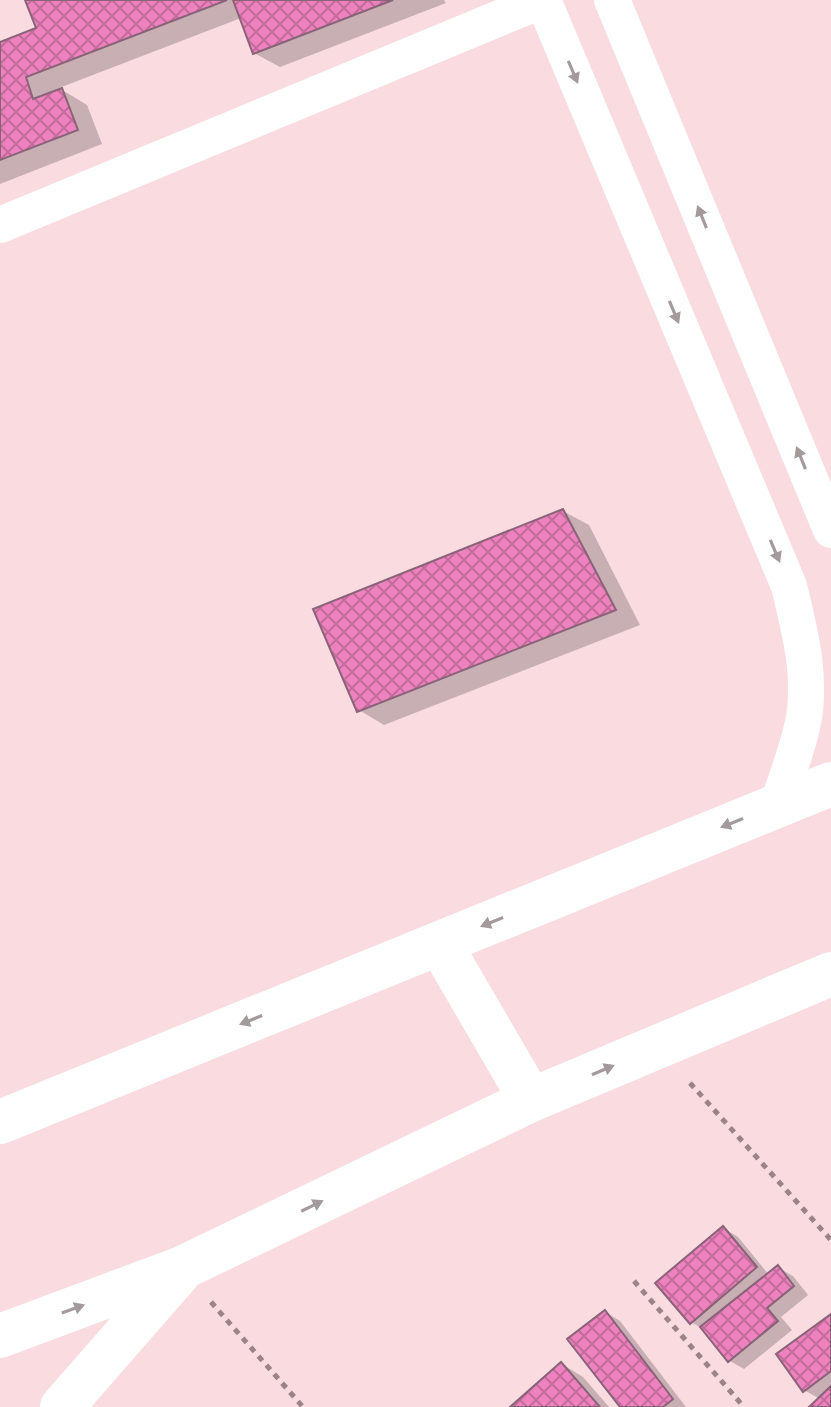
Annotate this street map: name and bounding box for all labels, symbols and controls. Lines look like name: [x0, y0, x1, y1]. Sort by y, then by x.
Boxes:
one-way arrow: [567, 60, 580, 84]
one-way arrow: [695, 206, 708, 229]
one-way arrow: [668, 300, 681, 324]
one-way arrow: [795, 446, 808, 470]
one-way arrow: [768, 539, 781, 563]
one-way arrow: [720, 817, 744, 830]
one-way arrow: [480, 916, 504, 929]
one-way arrow: [239, 1014, 263, 1027]
one-way arrow: [591, 1063, 615, 1076]
one-way arrow: [300, 1199, 323, 1213]
one-way arrow: [61, 1302, 85, 1315]

